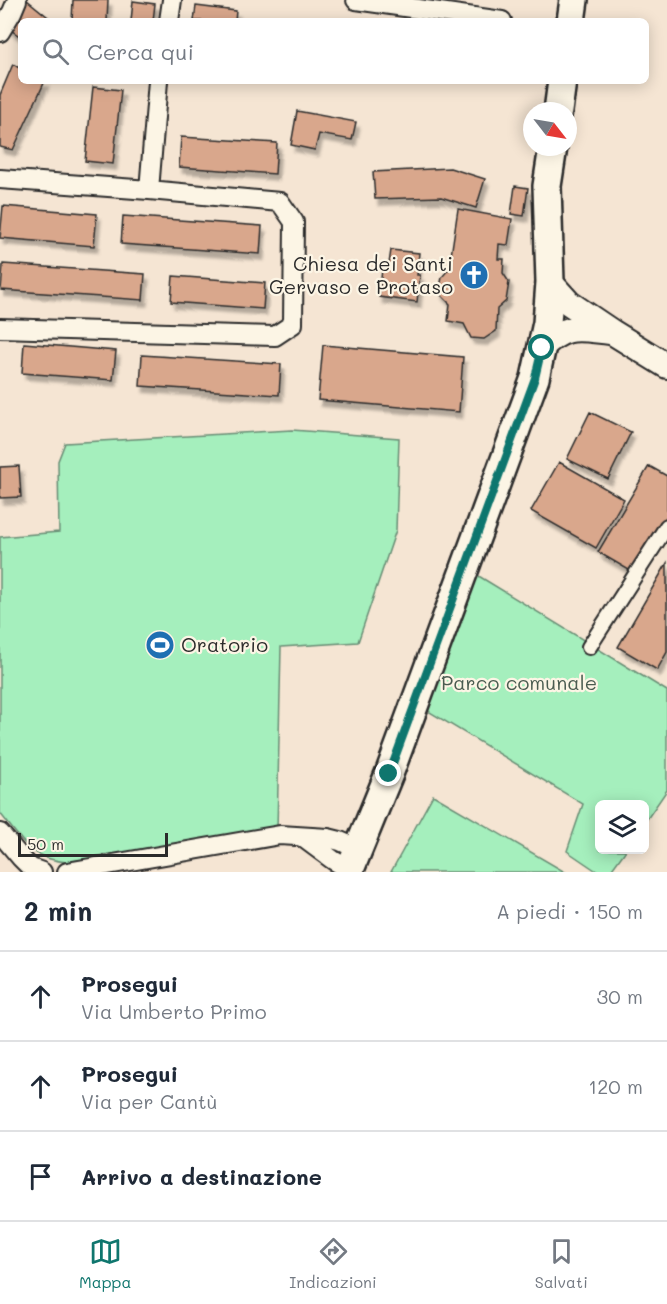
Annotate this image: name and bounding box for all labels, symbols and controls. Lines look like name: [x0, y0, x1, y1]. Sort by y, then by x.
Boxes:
search box: [18, 18, 649, 84]
icon: search: [39, 35, 72, 68]
text: Cerca qui: [87, 37, 194, 66]
north arrow: [523, 102, 577, 156]
place label: Chiesa dei Santi Gervaso e Protaso: [269, 250, 453, 299]
church icon: Chiesa dei Santi Gervaso e Protaso: [458, 259, 490, 291]
route start: [528, 334, 554, 360]
sports icon: Oratorio: [144, 629, 176, 661]
place label: Oratorio: [181, 631, 268, 657]
park label: Parco comunale: [441, 669, 597, 695]
route end: [375, 760, 401, 786]
map controls: [595, 800, 649, 854]
button: layers: [595, 800, 649, 854]
scale bar: [18, 830, 168, 858]
text: 50 m: [27, 833, 64, 854]
text: 2 min: [24, 894, 92, 928]
text: A piedi · 150 m: [496, 898, 643, 924]
text: Prosegui: [81, 969, 178, 998]
icon: ahead: [24, 980, 57, 1013]
text: 30 m: [597, 983, 643, 1009]
text: Via Umberto Primo: [81, 998, 267, 1024]
text: Prosegui: [81, 1059, 178, 1088]
icon: ahead: [24, 1070, 57, 1103]
text: 120 m: [588, 1073, 643, 1099]
text: Via per Cantù: [81, 1088, 218, 1114]
icon: arrive: [24, 1160, 57, 1193]
text: Arrivo a destinazione: [81, 1162, 322, 1191]
tab: Mappa: [79, 1235, 131, 1292]
tab: Indicazioni: [289, 1235, 377, 1292]
tab: Salvati: [535, 1235, 588, 1292]

